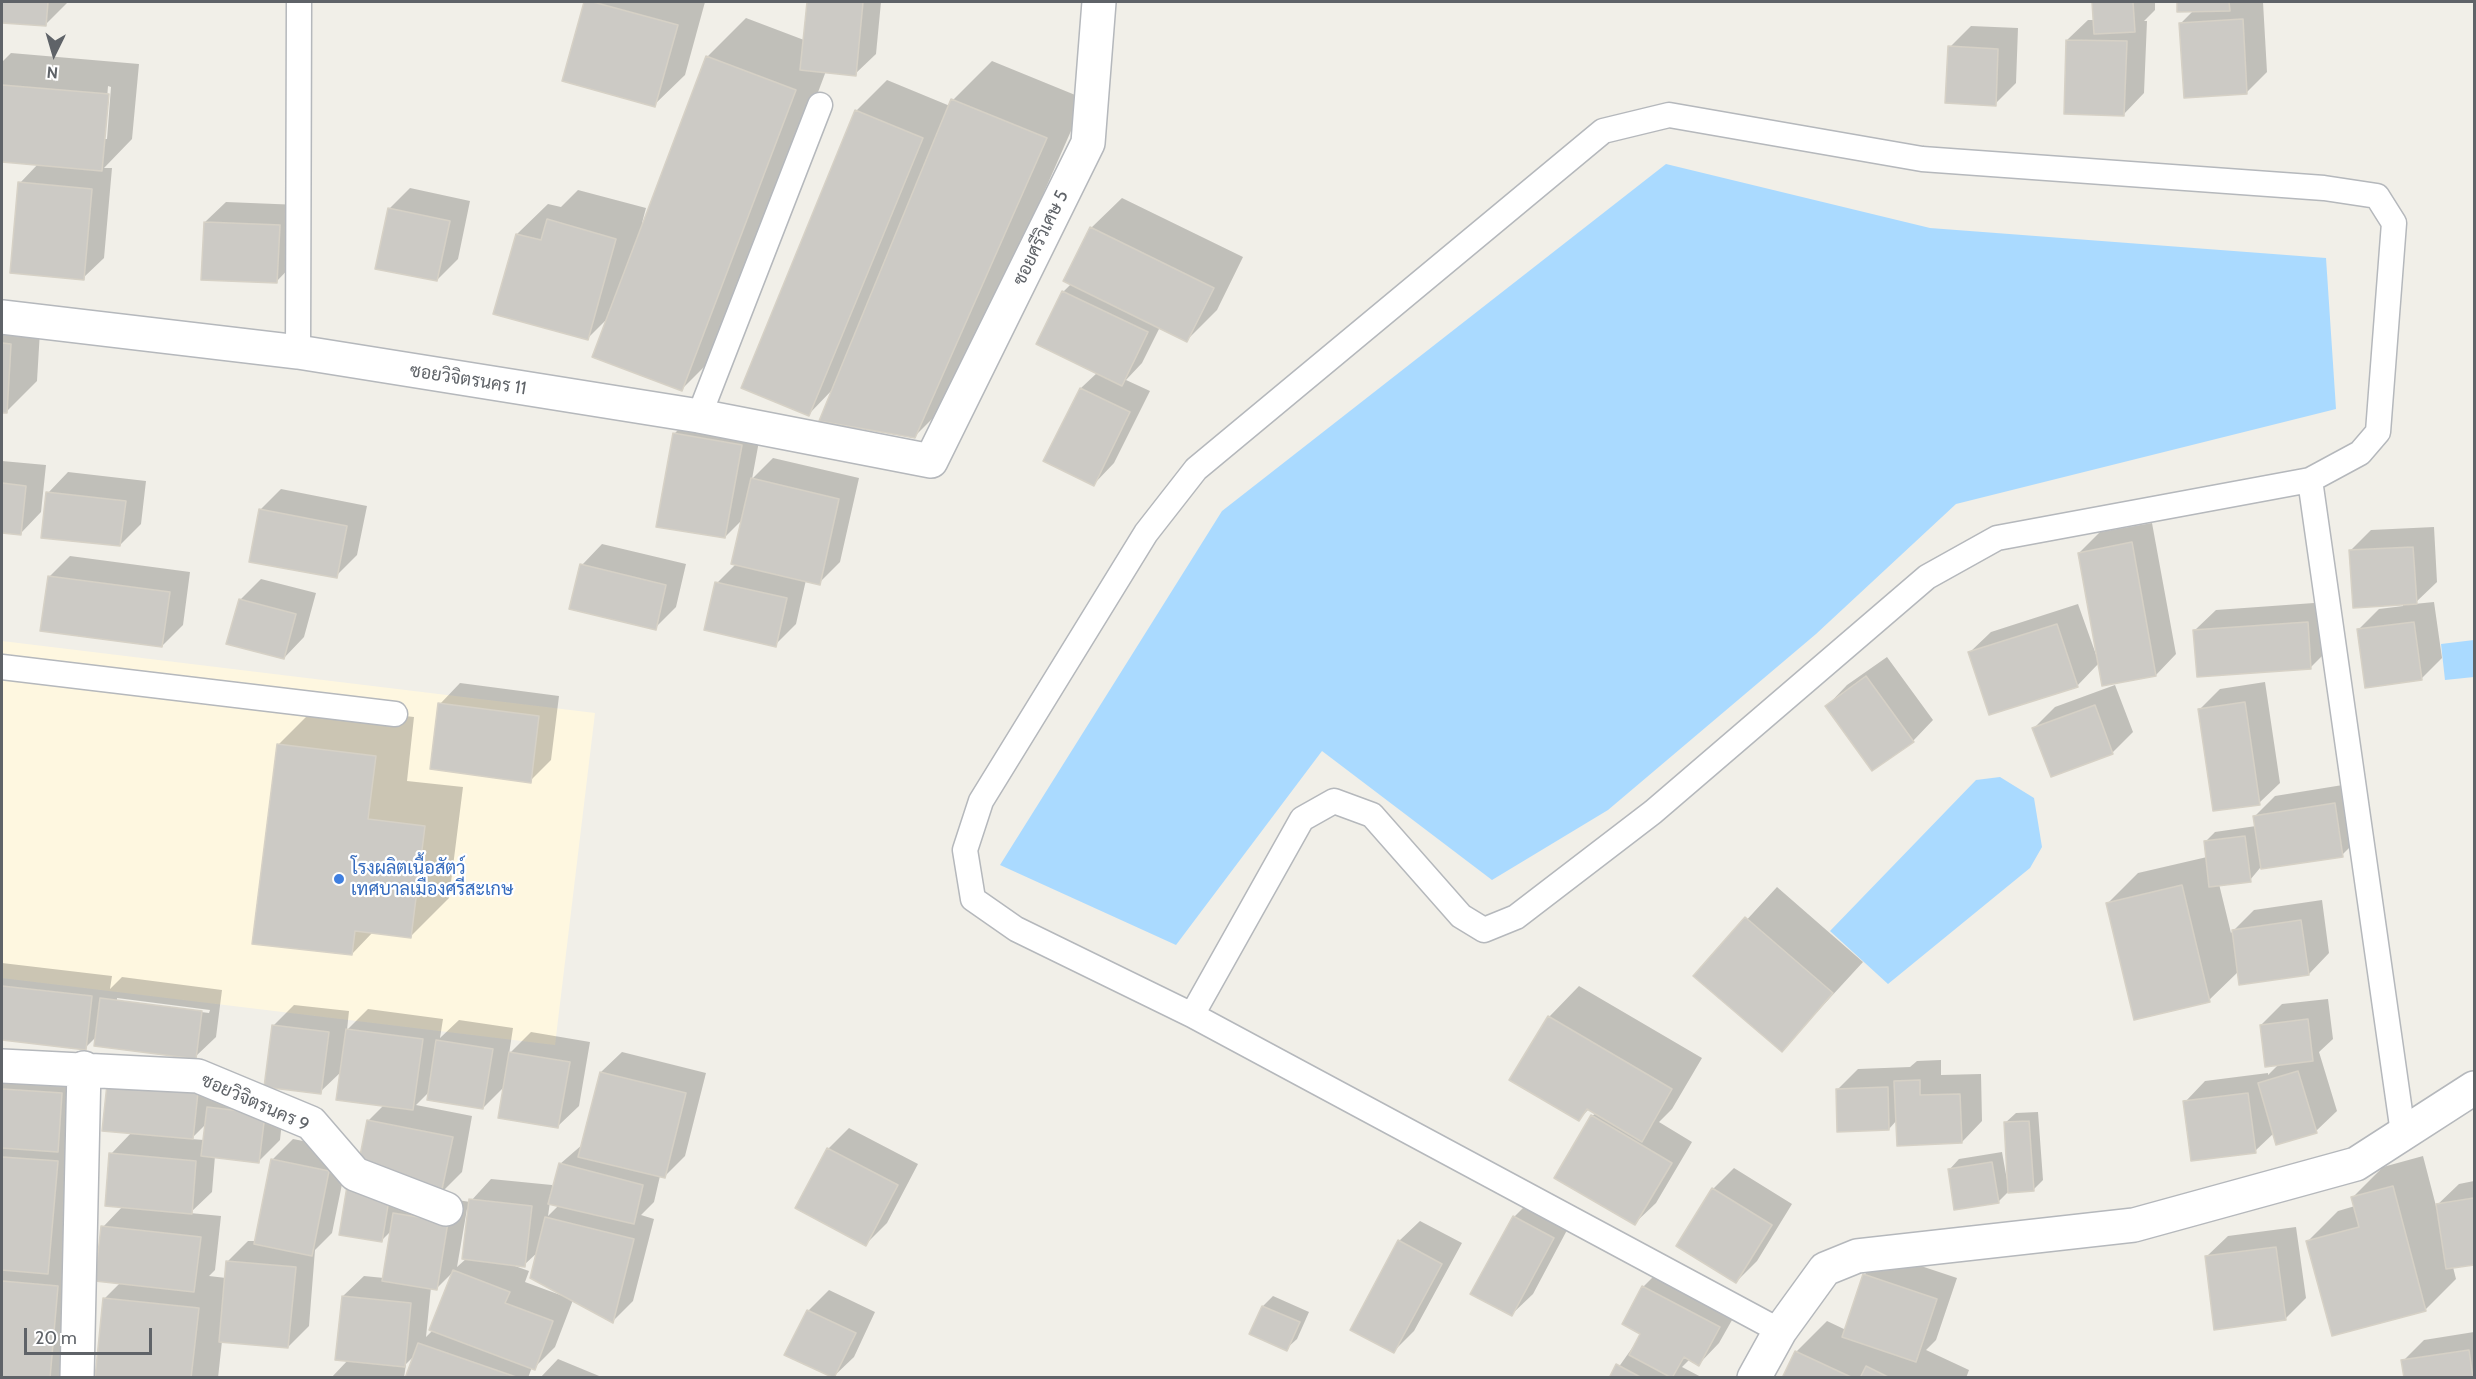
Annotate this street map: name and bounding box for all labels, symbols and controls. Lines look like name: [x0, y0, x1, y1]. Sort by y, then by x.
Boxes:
north arrow: [24, 24, 84, 84]
text: N: [46, 62, 59, 82]
street label: ซอยศรีวิเศษ 5: [1009, 187, 1073, 289]
street label: ซอยวิจิตรนคร 11: [408, 360, 528, 400]
place label: โรงผลิตเนื้อสัตว์ เทศบาลเมืองศรีสะเกษ: [351, 858, 513, 900]
marker: โรงผลิตเนื้อสัตว์ เทศบาลเมืองศรีสะเกษ: [332, 872, 346, 886]
street label: ซอยวิจิตรนคร 9: [198, 1070, 312, 1136]
scale bar: [27, 1316, 154, 1354]
text: 20 m: [35, 1327, 77, 1349]

